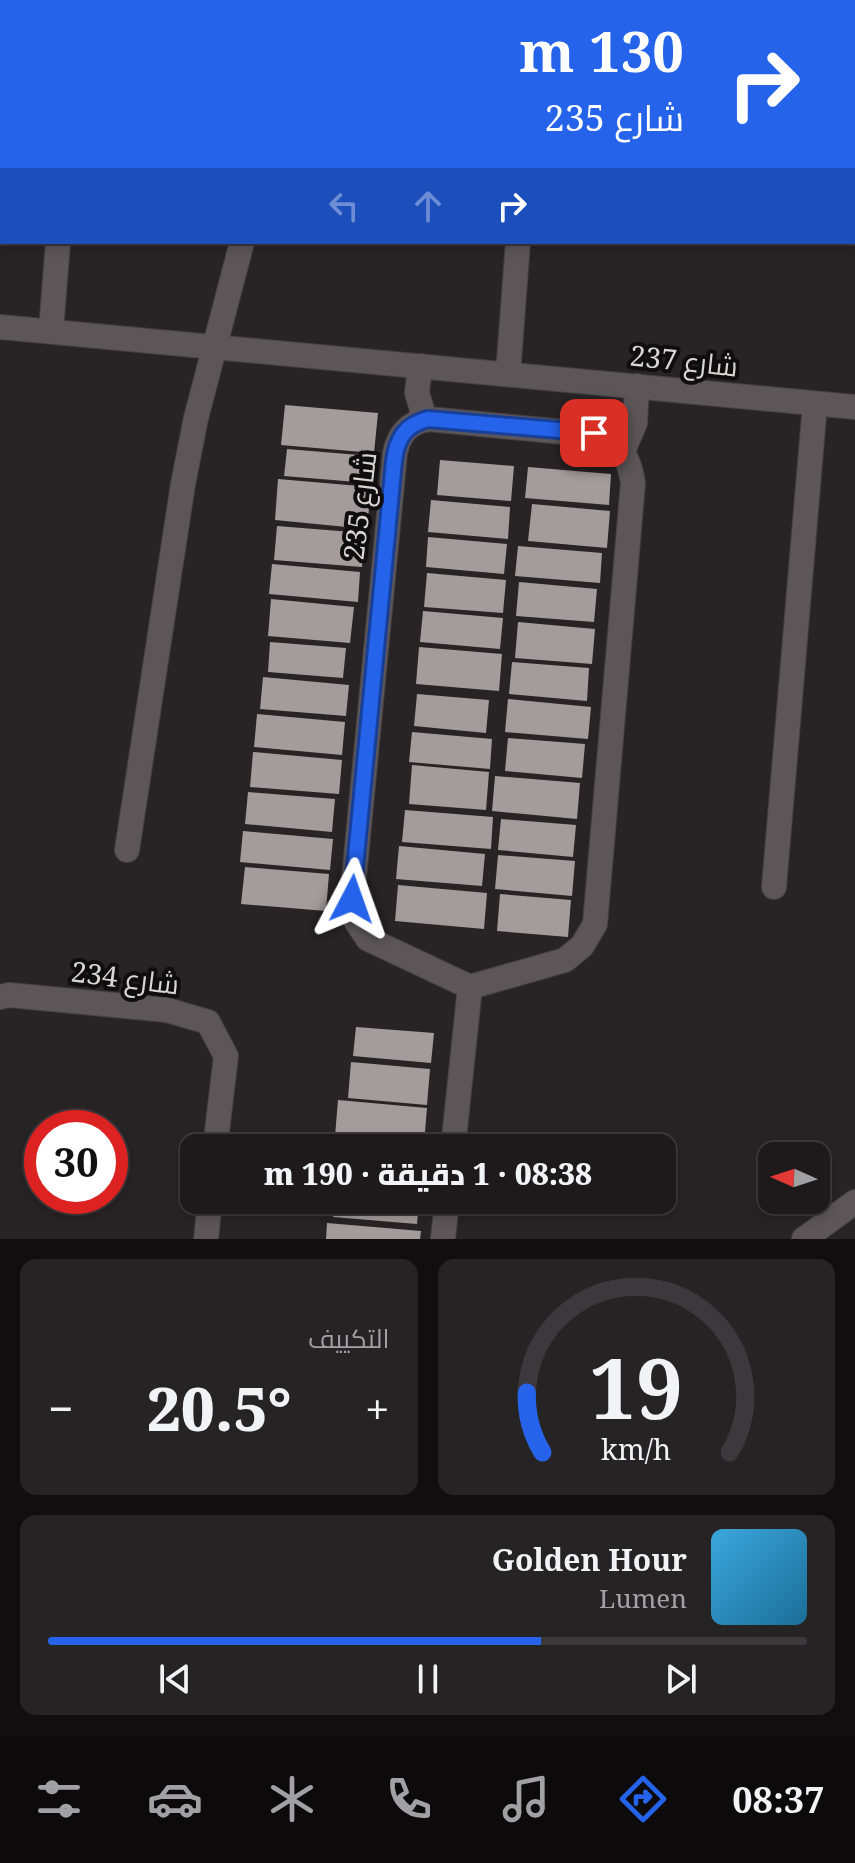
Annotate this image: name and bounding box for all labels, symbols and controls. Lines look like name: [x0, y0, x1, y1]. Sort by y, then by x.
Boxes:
text: 130 m: [519, 12, 684, 88]
icon: right: [712, 32, 816, 136]
text: شارع 235: [545, 93, 684, 142]
icon: left: [322, 184, 366, 228]
icon: ahead: [406, 184, 450, 228]
icon: right: [490, 184, 534, 228]
street label: شارع 237: [628, 335, 740, 386]
pin: [560, 399, 628, 467]
icon: arrive: [572, 411, 616, 455]
street label: شارع 235: [334, 450, 385, 562]
position arrow: [310, 857, 394, 941]
street label: شارع 234: [69, 952, 181, 1003]
speed limit sign: 30: [24, 1110, 128, 1214]
north arrow: [758, 1142, 830, 1214]
map controls: [758, 1142, 830, 1214]
text: 08:38 · 1 دقيقة · 190 m: [264, 1153, 592, 1194]
text: التكييف: [308, 1320, 390, 1356]
text: 19: [589, 1330, 683, 1443]
text: 20.5°: [147, 1367, 292, 1449]
text: −: [48, 1378, 73, 1438]
text: +: [365, 1378, 390, 1438]
text: km/h: [601, 1429, 671, 1468]
text: Golden Hour: [492, 1539, 687, 1580]
text: Lumen: [599, 1580, 687, 1616]
icon: previous: [153, 1657, 197, 1701]
icon: pause: [406, 1657, 450, 1701]
icon: next: [659, 1657, 703, 1701]
icon: filters: [31, 1771, 87, 1827]
icon: car: [147, 1771, 203, 1827]
icon: climate: [264, 1771, 320, 1827]
icon: phone: [381, 1771, 437, 1827]
icon: music: [498, 1771, 554, 1827]
icon: directions: [615, 1771, 671, 1827]
text: 08:37: [732, 1775, 825, 1824]

